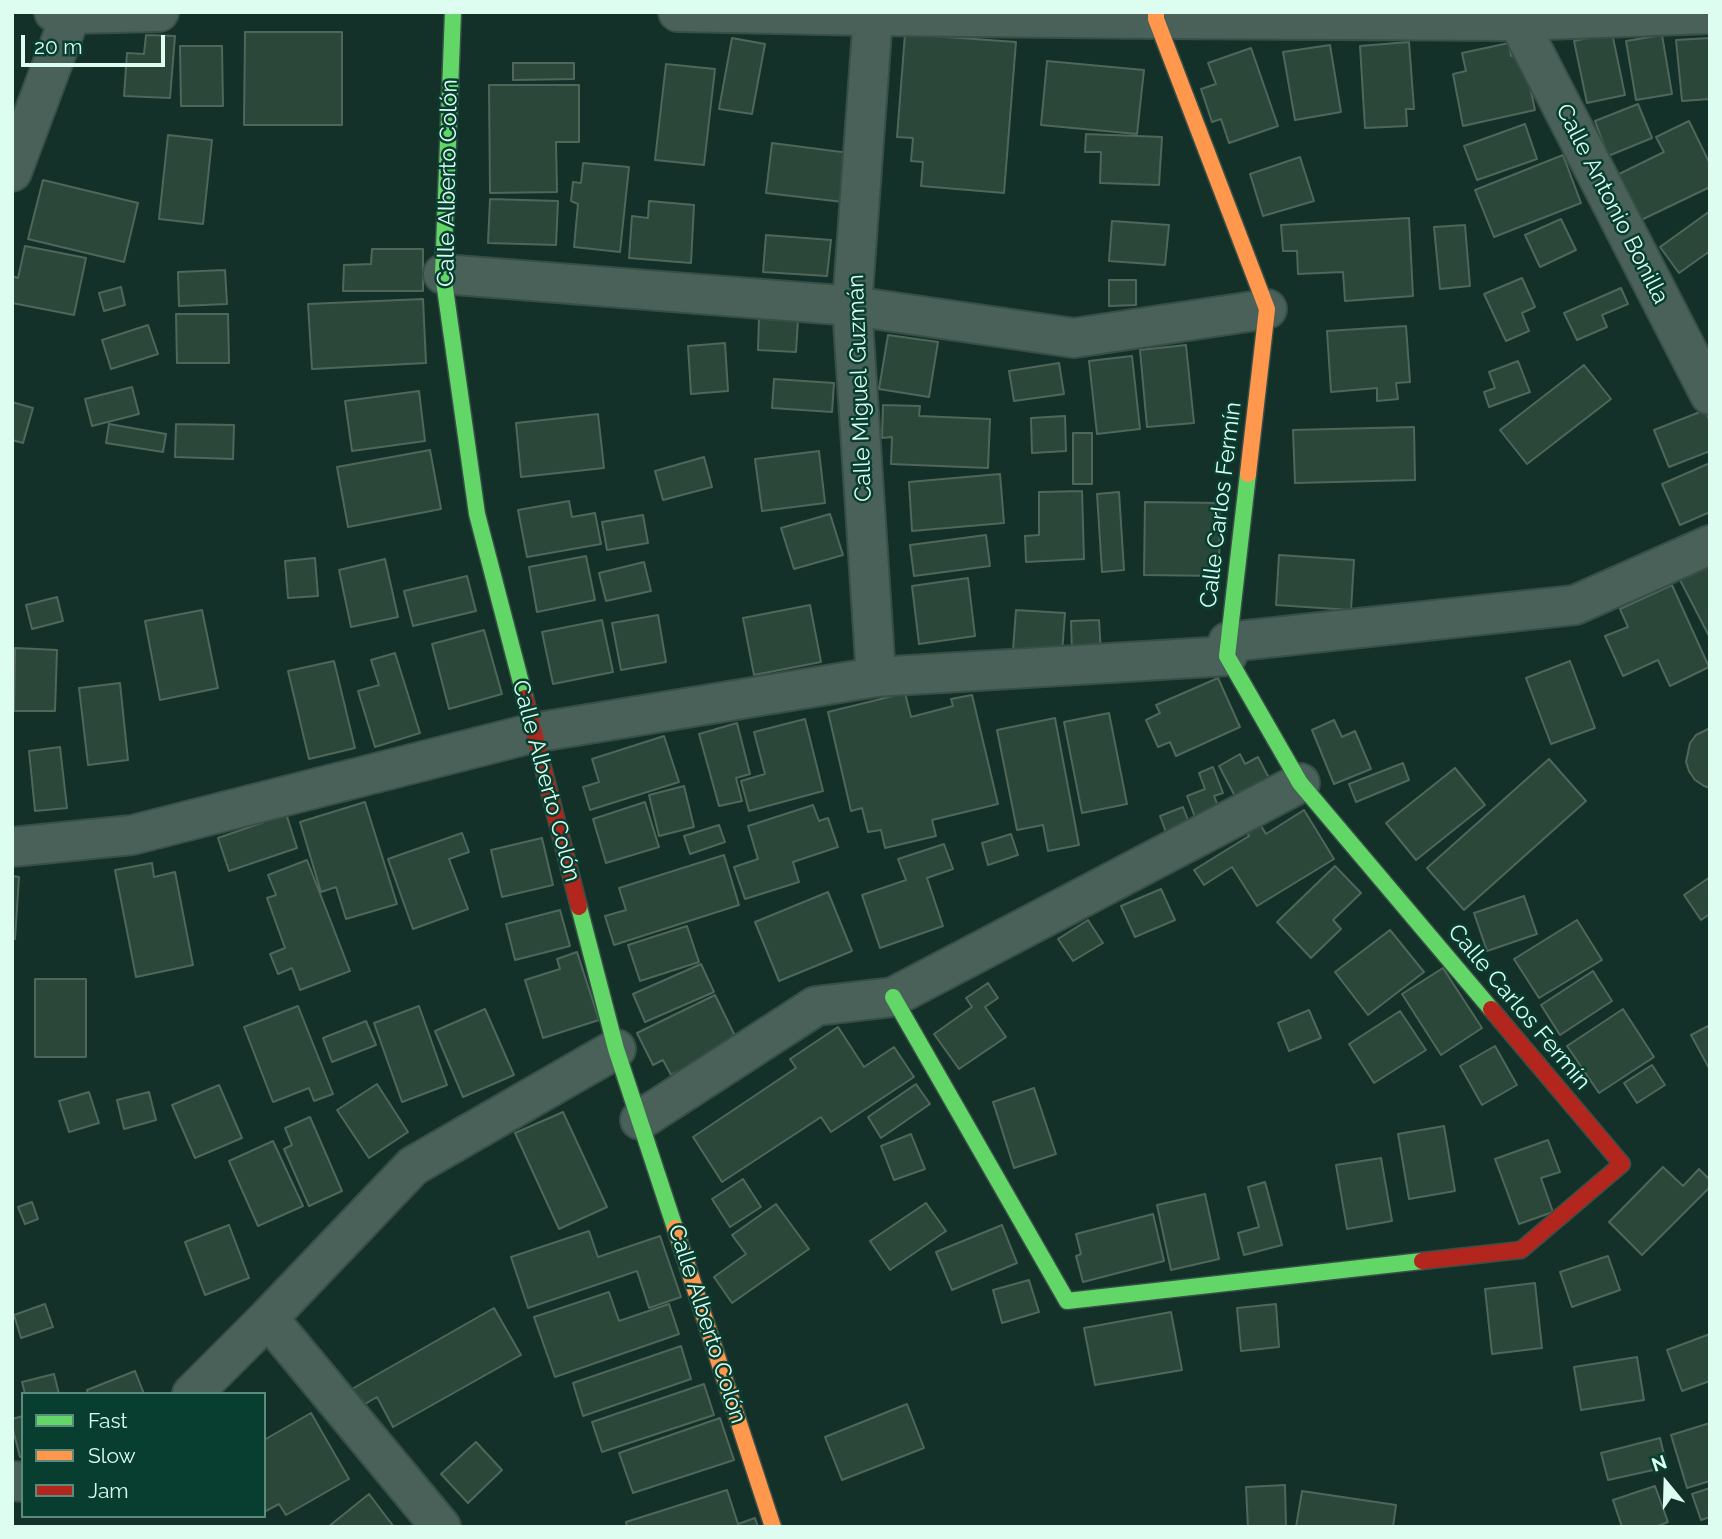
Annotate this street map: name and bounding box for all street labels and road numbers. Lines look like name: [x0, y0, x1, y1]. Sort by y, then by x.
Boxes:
street label: Calle Alberto Colón: [432, 79, 464, 287]
street label: Calle Antonio Bonilla: [1550, 99, 1674, 309]
street label: Calle Miguel Guzmán: [842, 274, 878, 502]
street label: Calle Carlos Fermín: [1195, 400, 1247, 610]
street label: Calle Alberto Colón: [506, 677, 586, 885]
street label: Calle Carlos Fermín: [1442, 919, 1596, 1095]
street label: Calle Alberto Colón: [662, 1221, 752, 1427]

